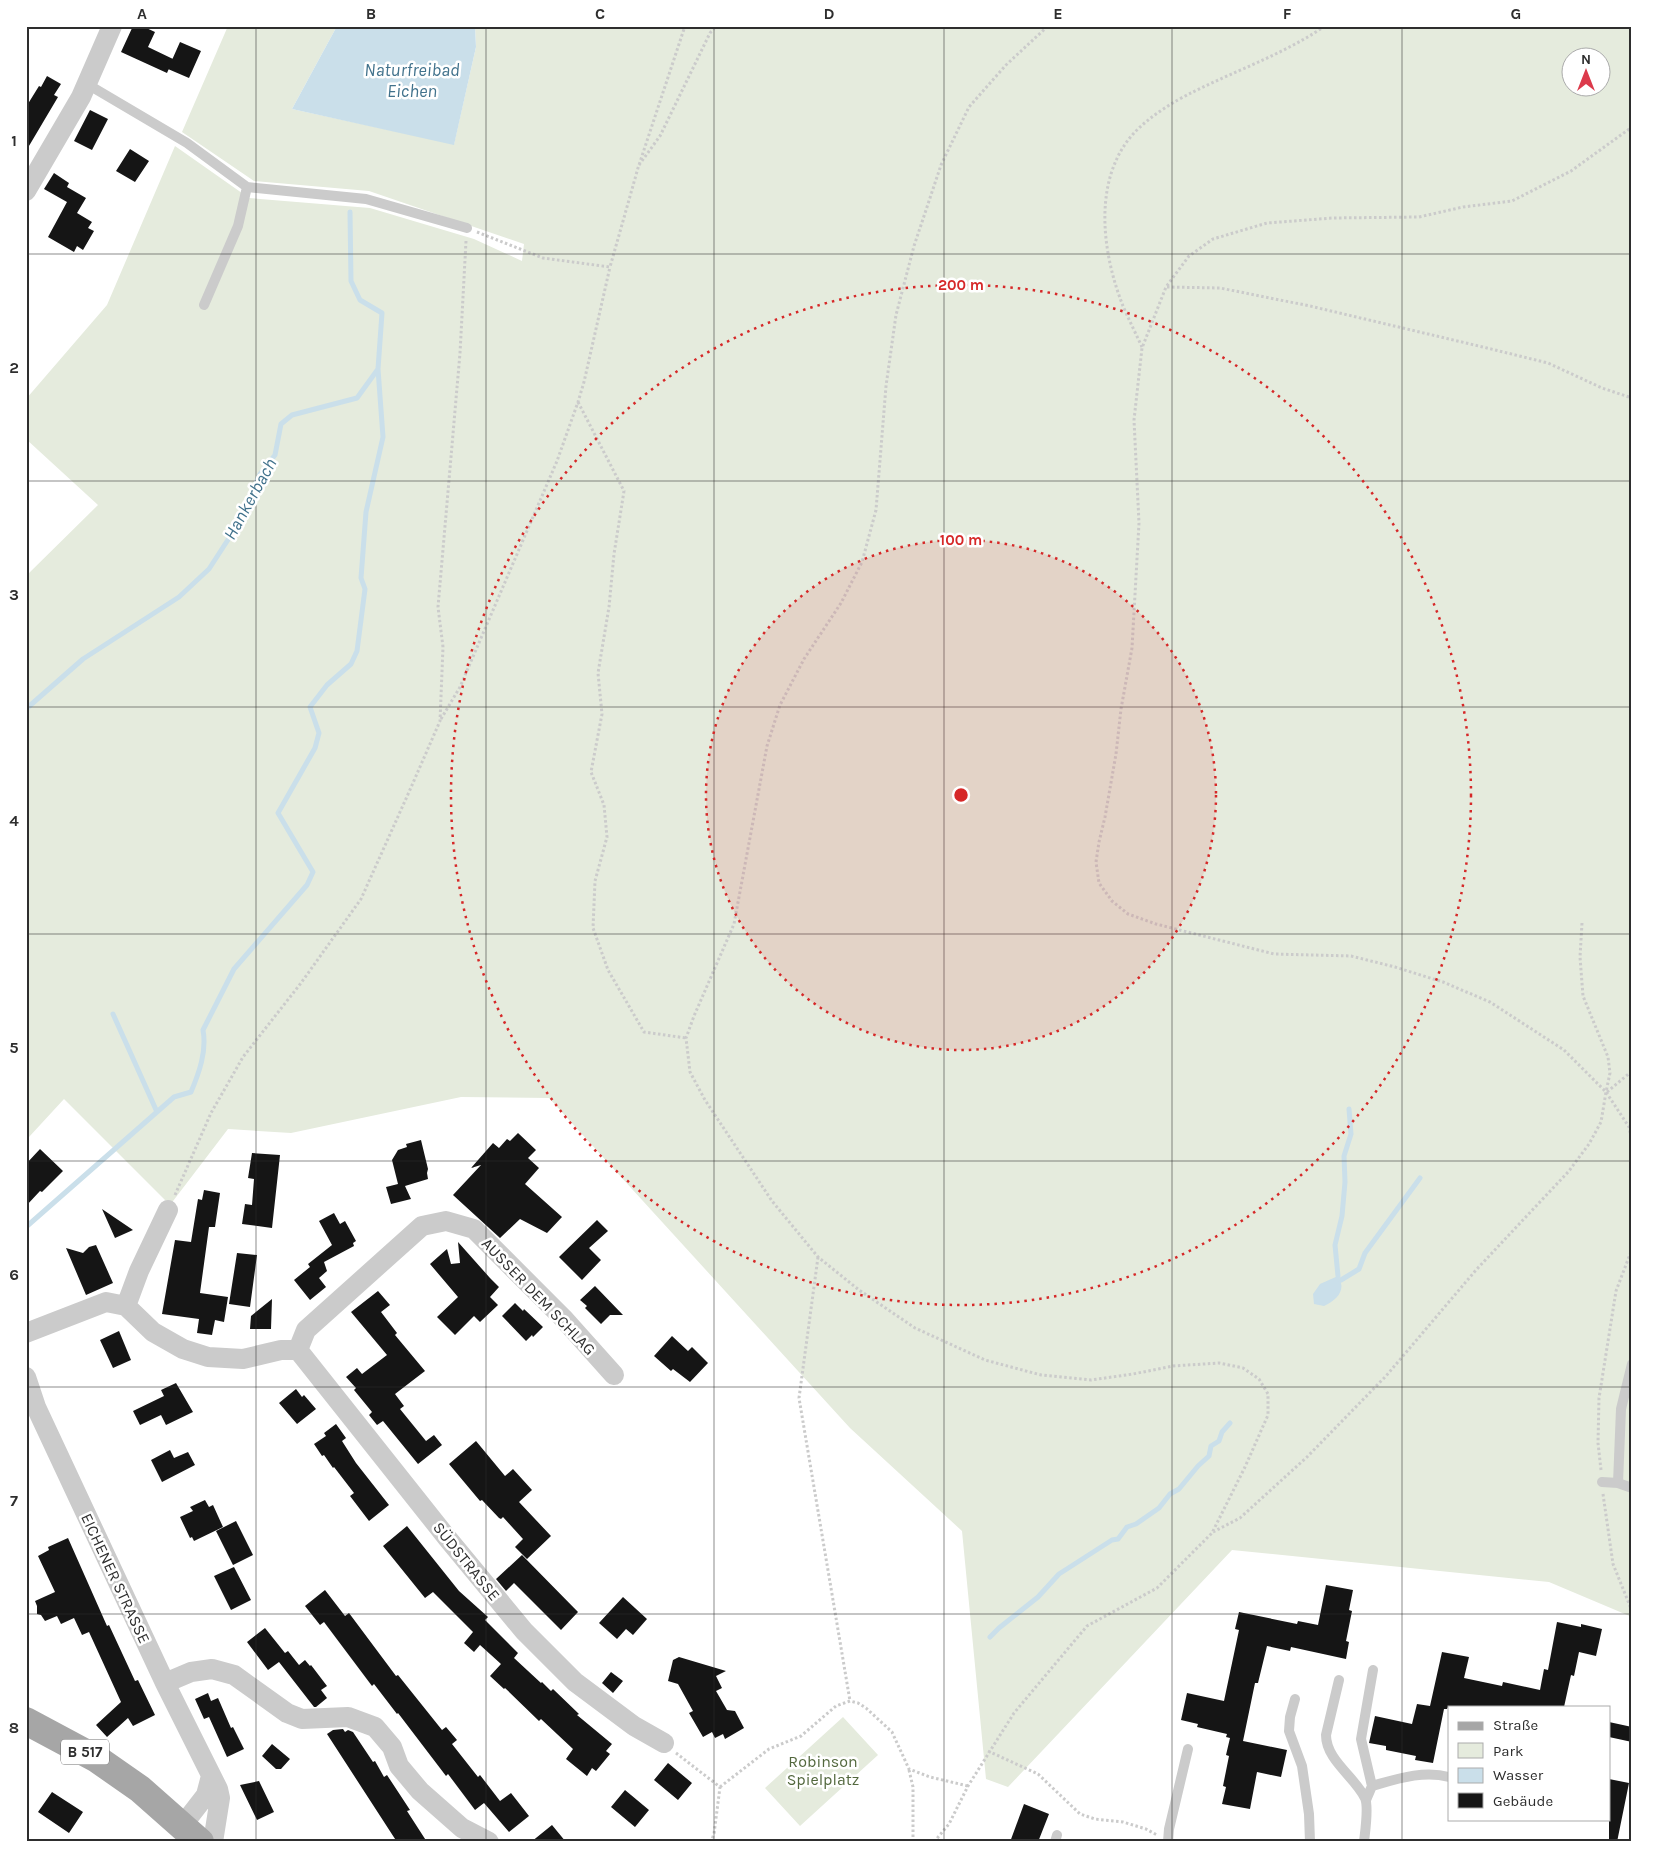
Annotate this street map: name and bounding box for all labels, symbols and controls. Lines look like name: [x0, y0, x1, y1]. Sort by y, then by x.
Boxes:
text: A: [137, 4, 147, 23]
text: B: [366, 4, 376, 23]
text: C: [595, 4, 605, 23]
text: D: [824, 4, 835, 23]
text: E: [1053, 4, 1063, 23]
text: F: [1283, 4, 1292, 23]
text: G: [1511, 4, 1521, 23]
north arrow: [1560, 48, 1610, 98]
text: N: [1581, 51, 1591, 68]
water label: Naturfreibad Eichen: [364, 59, 460, 102]
text: 1: [11, 131, 17, 150]
text: 200 m: [938, 276, 984, 294]
text: 2: [9, 358, 19, 377]
water label: Hankerbach: [219, 454, 281, 544]
text: 100 m: [940, 531, 982, 549]
text: 3: [9, 585, 19, 604]
centre of rings: [952, 786, 970, 804]
text: 4: [9, 811, 19, 830]
text: 5: [9, 1038, 19, 1057]
street label: AUSSER DEM SCHLAG: [478, 1234, 600, 1359]
text: 6: [9, 1265, 19, 1284]
text: 7: [10, 1491, 18, 1510]
street label: EICHENER STRASSE: [77, 1510, 154, 1646]
street label: SÜDSTRASSE: [429, 1518, 504, 1604]
legend: [1448, 1706, 1610, 1820]
text: Straße: [1493, 1716, 1538, 1734]
text: 8: [9, 1718, 19, 1737]
road number: B 517: [61, 1740, 109, 1764]
text: Park: [1493, 1742, 1523, 1760]
park label: Robinson Spielplatz: [787, 1752, 859, 1789]
text: Wasser: [1493, 1766, 1544, 1784]
text: Gebäude: [1493, 1792, 1553, 1810]

